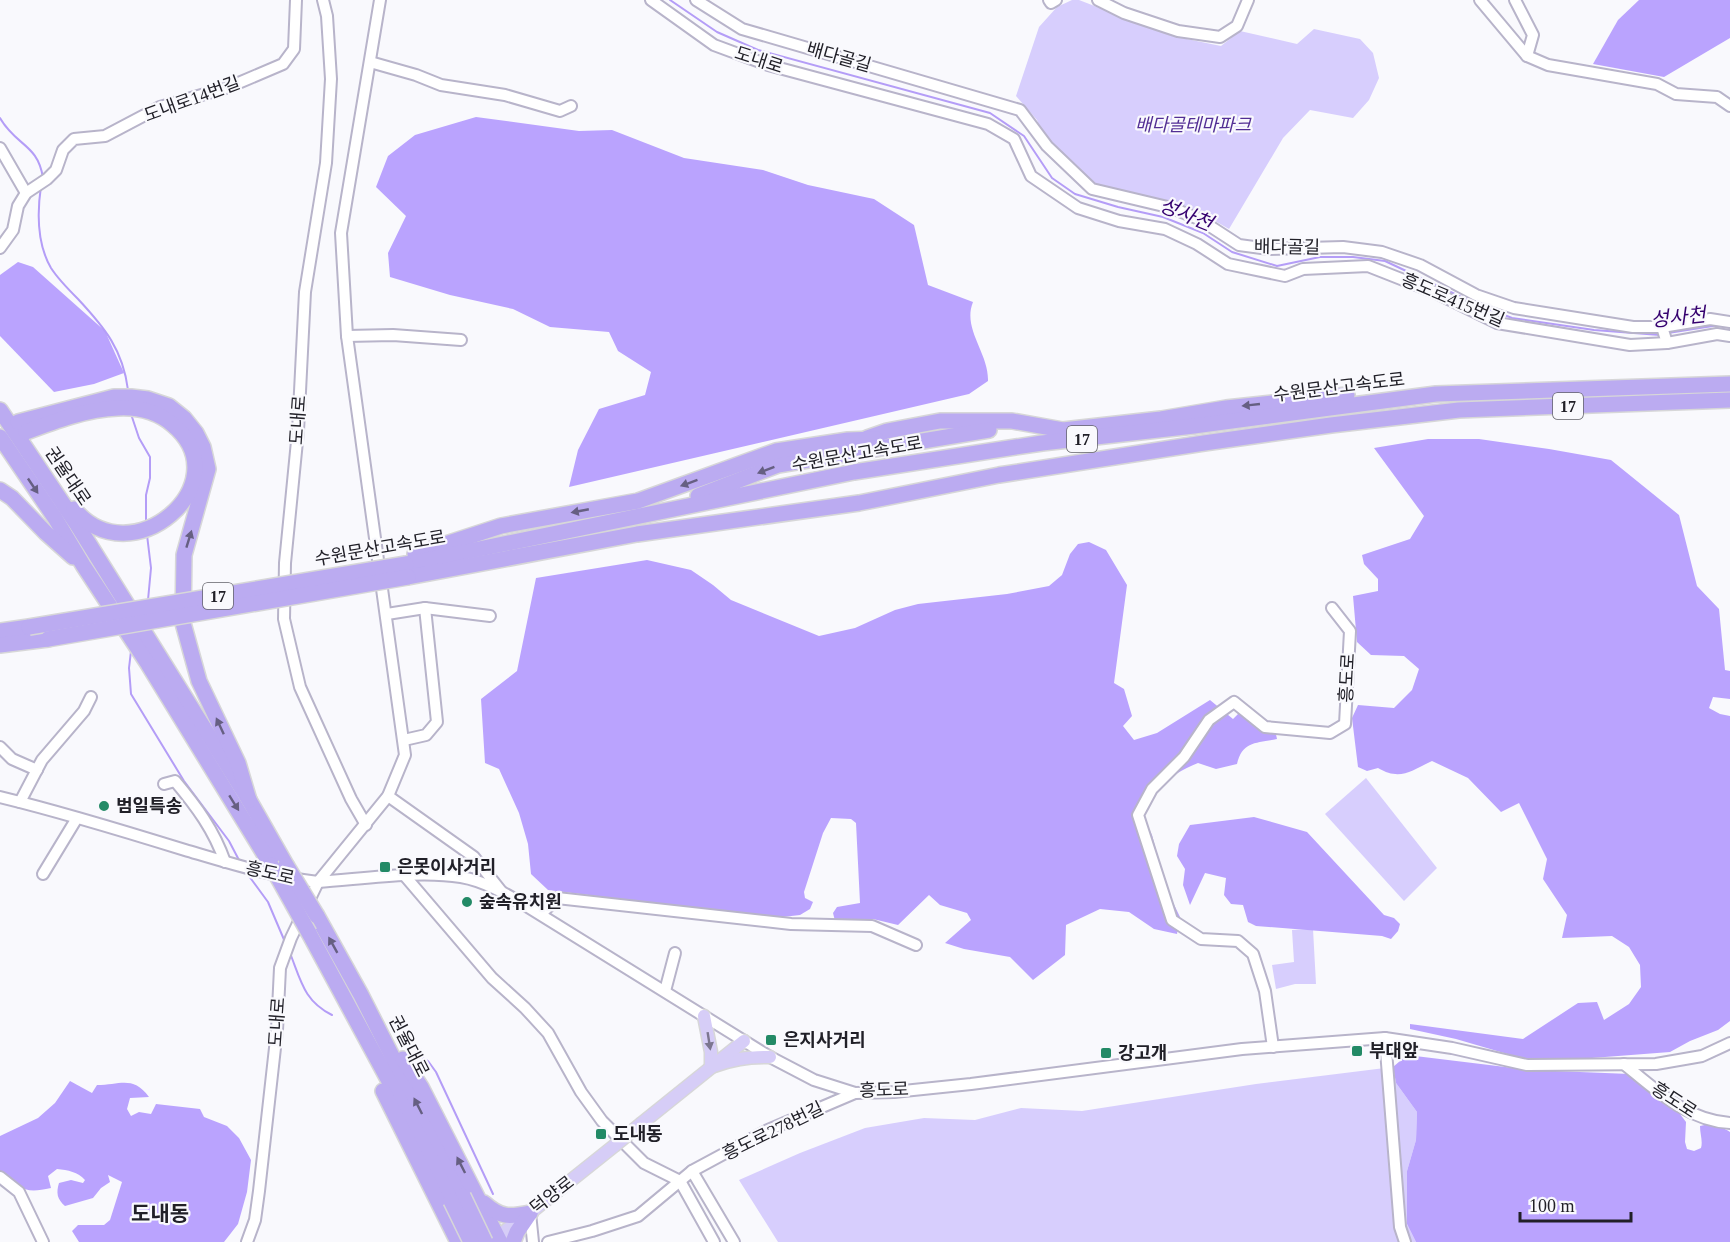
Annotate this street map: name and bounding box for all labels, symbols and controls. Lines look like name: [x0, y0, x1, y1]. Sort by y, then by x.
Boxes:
street label: 배다골길: [804, 38, 874, 76]
street label: 도내로: [732, 43, 786, 77]
street label: 도내로14번길: [141, 72, 243, 126]
park label: 배다골테마파크: [1135, 115, 1252, 135]
water label: 성사천: [1156, 193, 1218, 236]
street label: 배다골길: [1254, 236, 1320, 258]
street label: 흥도로415번길: [1399, 269, 1507, 331]
water label: 성사천: [1649, 303, 1709, 331]
street label: 수원문산고속도로: [1272, 369, 1406, 405]
road number: 17: [1553, 393, 1583, 419]
street label: 도내로: [286, 395, 310, 445]
one-way arrow: [1241, 401, 1260, 410]
road number: 17: [1067, 426, 1097, 452]
street label: 수원문산고속도로: [790, 433, 924, 475]
street label: 권율대로: [41, 443, 95, 509]
one-way arrow: [757, 465, 775, 475]
one-way arrow: [27, 477, 39, 493]
one-way arrow: [679, 478, 697, 488]
one-way arrow: [571, 507, 590, 516]
street label: 수원문산고속도로: [313, 527, 447, 569]
one-way arrow: [185, 530, 194, 548]
road number: 17: [203, 583, 233, 609]
street label: 흥도로: [1336, 653, 1358, 703]
one-way arrow: [216, 717, 226, 735]
one-way arrow: [228, 794, 239, 811]
place label: 범일특송: [116, 796, 182, 816]
marker: 범일특송: [97, 799, 111, 813]
place label: 은못이사거리: [397, 857, 496, 877]
street label: 흥도로: [244, 858, 296, 888]
marker: 은못이사거리: [378, 860, 392, 874]
place label: 숲속유치원: [479, 892, 562, 912]
marker: 숲속유치원: [460, 895, 474, 909]
one-way arrow: [328, 936, 338, 953]
street label: 도내로: [265, 997, 289, 1047]
street label: 권율대로: [385, 1012, 433, 1080]
place label: 은지사거리: [783, 1030, 866, 1050]
one-way arrow: [705, 1032, 714, 1051]
marker: 은지사거리: [764, 1033, 778, 1047]
place label: 부대앞: [1369, 1041, 1419, 1061]
place label: 강고개: [1118, 1043, 1168, 1063]
marker: 부대앞: [1350, 1044, 1364, 1058]
marker: 강고개: [1099, 1046, 1113, 1060]
street label: 흥도로: [1648, 1078, 1700, 1122]
street label: 흥도로: [859, 1079, 909, 1101]
one-way arrow: [413, 1098, 422, 1115]
street label: 흥도로278번길: [719, 1098, 827, 1164]
place label: 도내동: [613, 1124, 663, 1144]
marker: 도내동: [594, 1127, 608, 1141]
one-way arrow: [457, 1157, 466, 1174]
street label: 덕양로: [526, 1172, 578, 1218]
scale bar: [1520, 1185, 1631, 1223]
text: 100 m: [1529, 1196, 1575, 1216]
district label: 도내동: [131, 1202, 189, 1226]

